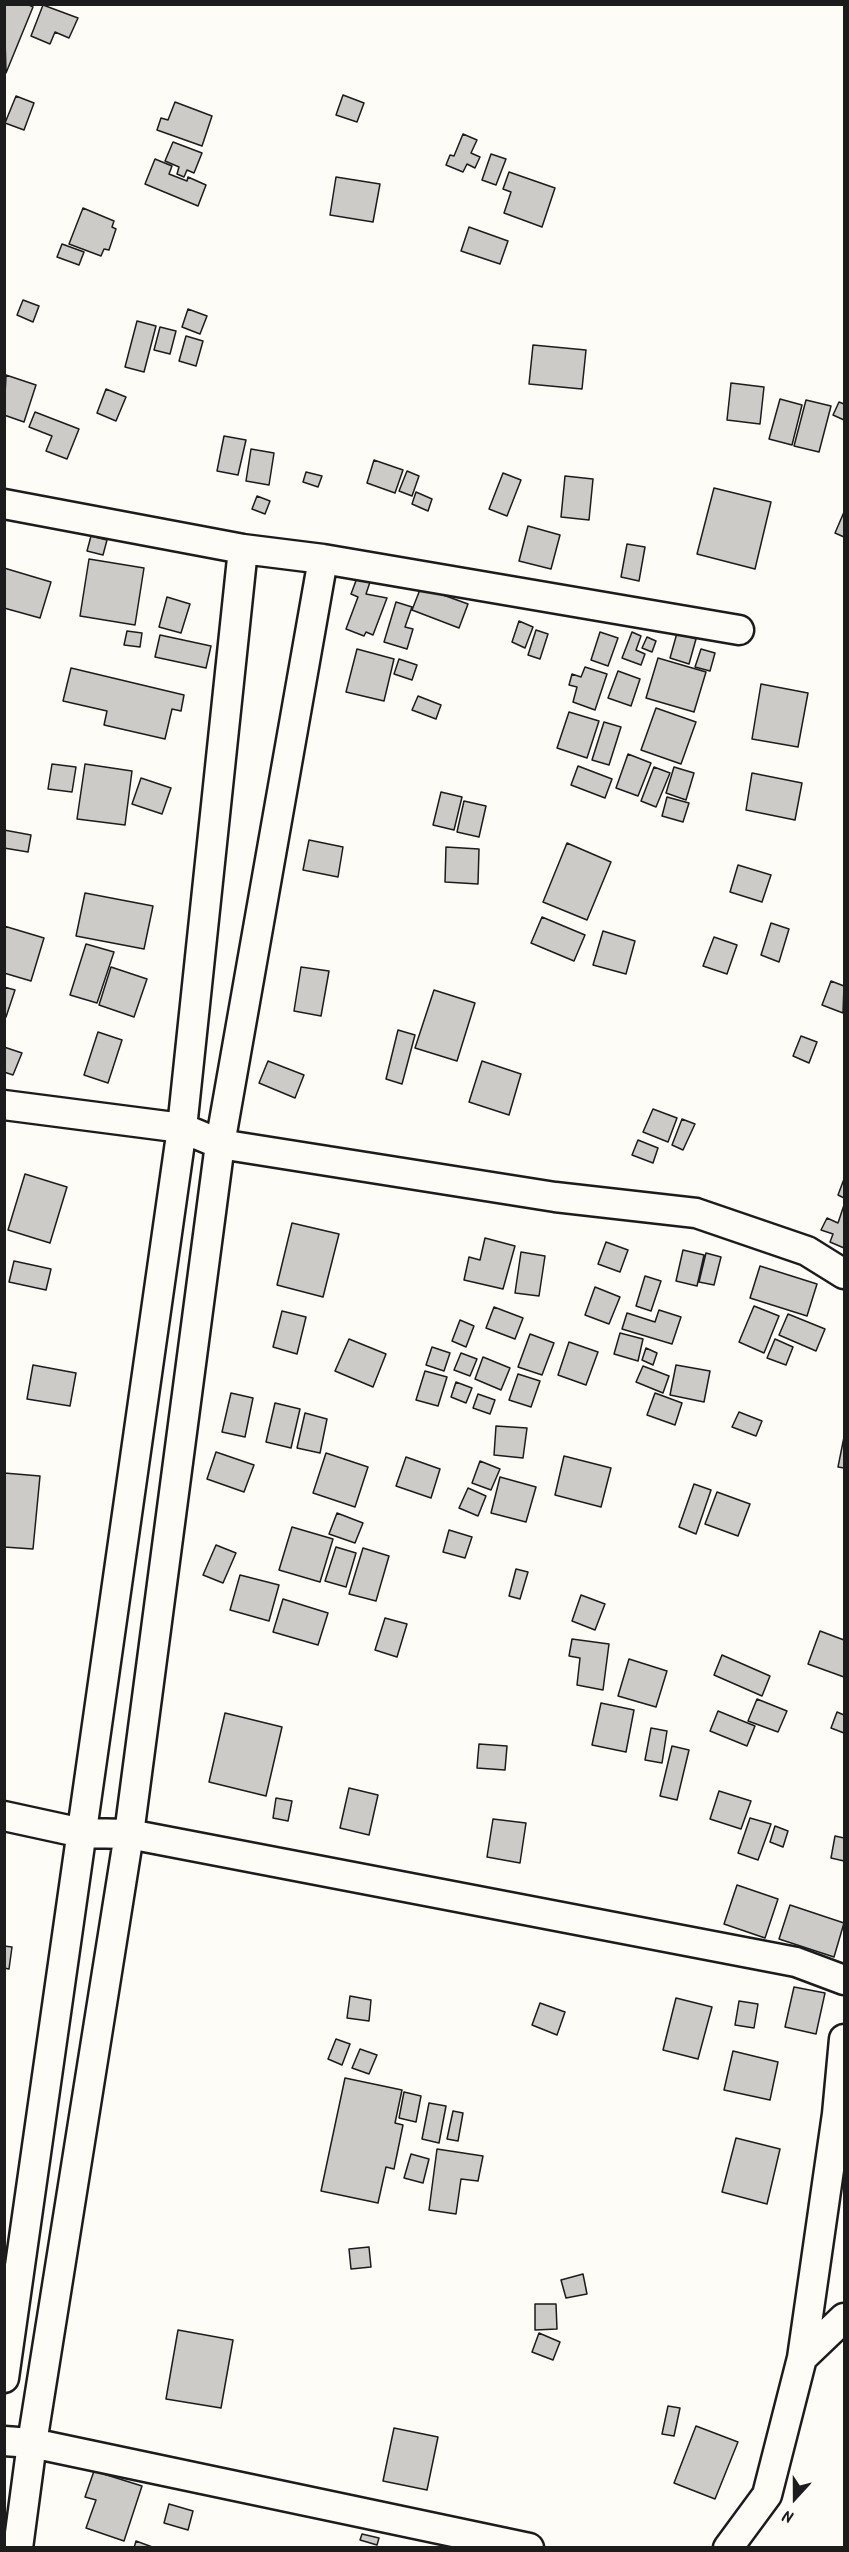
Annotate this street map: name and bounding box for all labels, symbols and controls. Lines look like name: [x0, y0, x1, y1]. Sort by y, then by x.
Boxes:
north arrow: [765, 2468, 825, 2528]
text: N: [779, 2502, 798, 2529]

